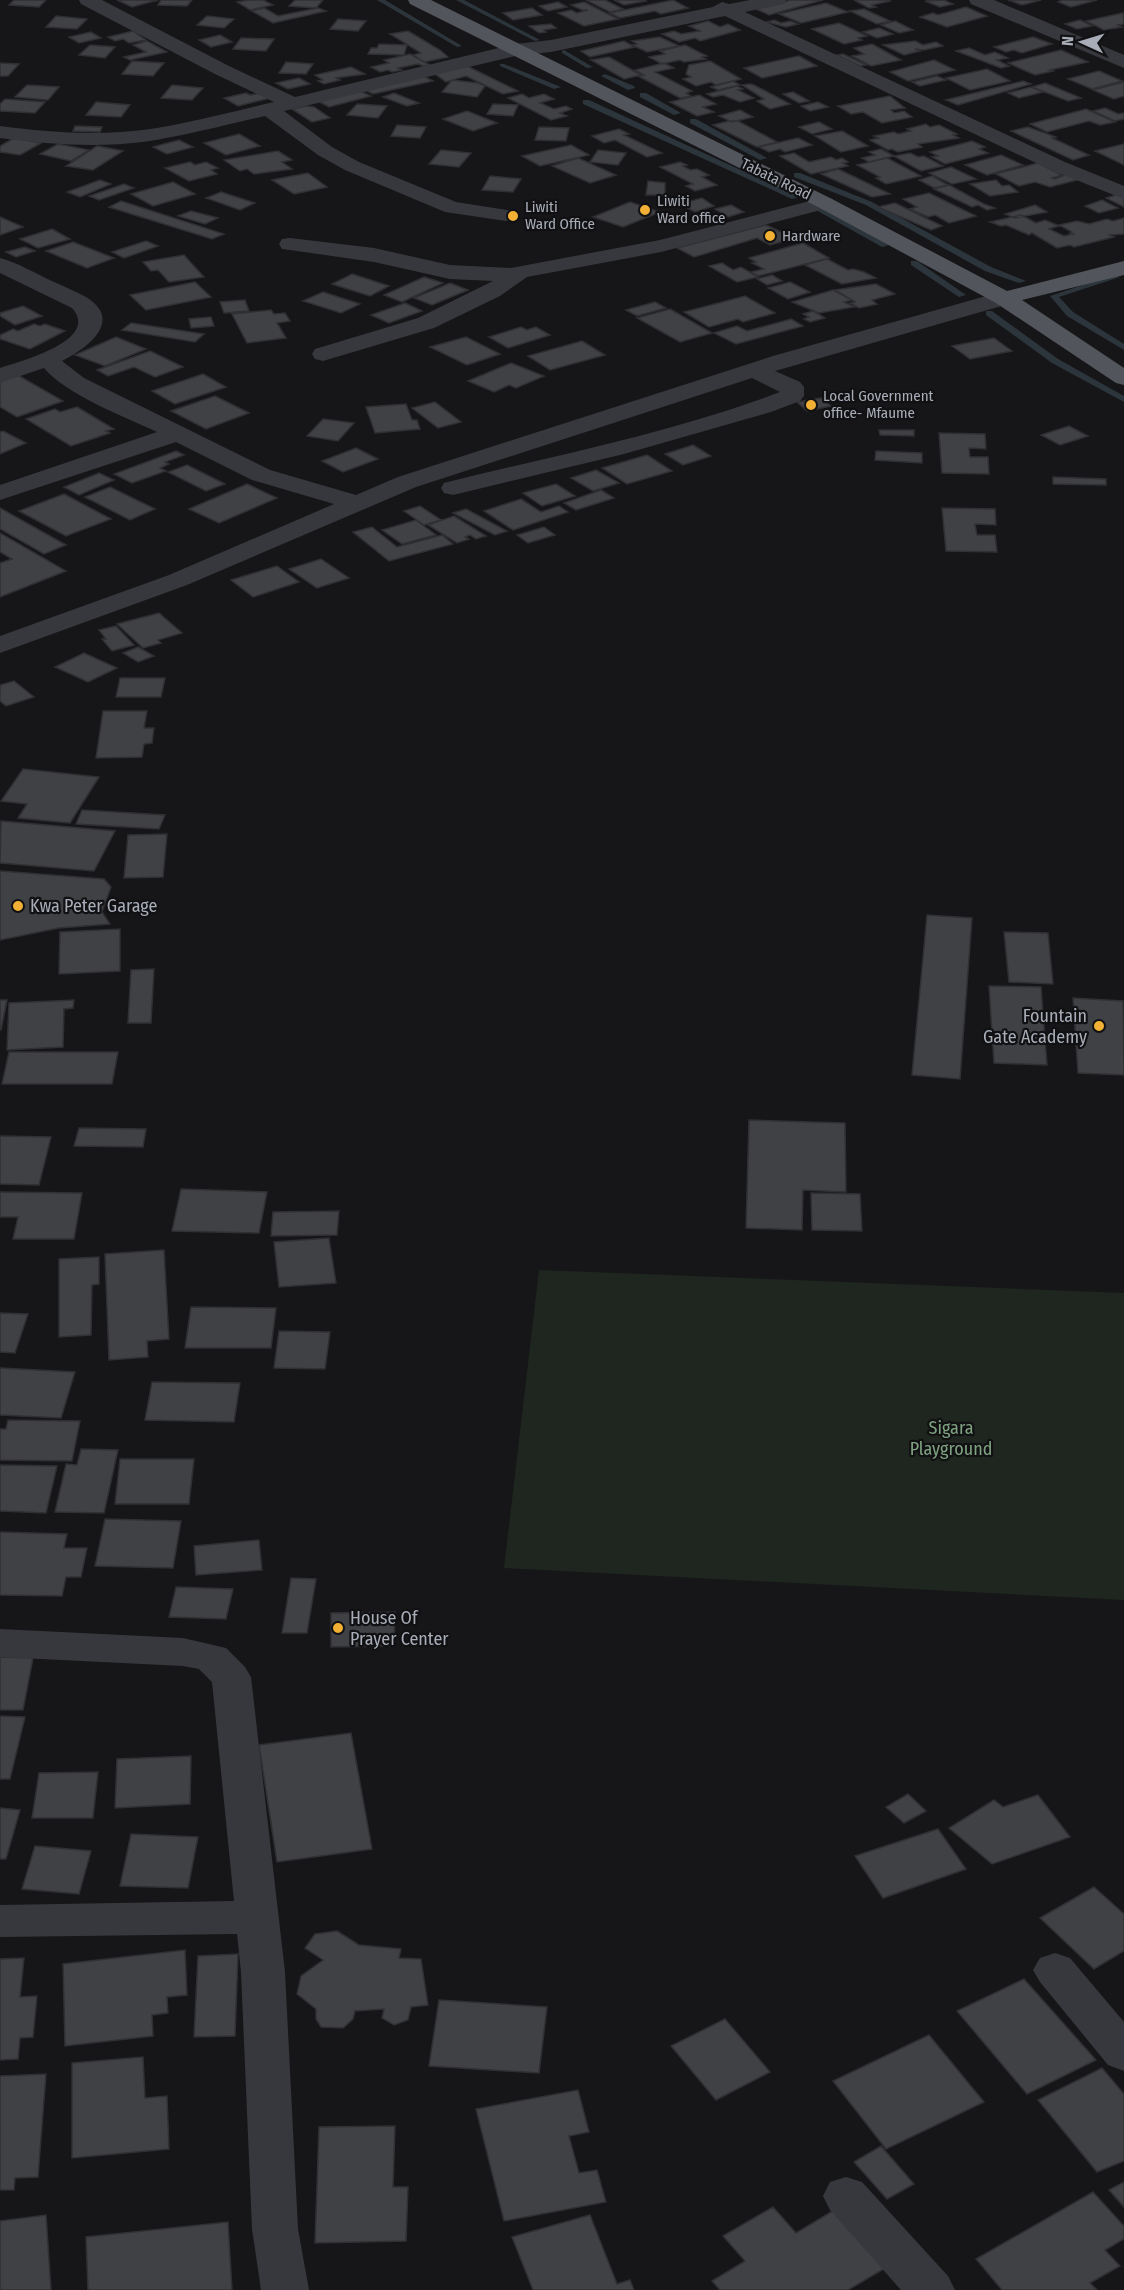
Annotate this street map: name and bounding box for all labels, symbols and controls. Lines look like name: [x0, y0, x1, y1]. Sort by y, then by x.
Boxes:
north arrow: [1052, 12, 1112, 72]
text: N: [1058, 36, 1077, 46]
street label: Tabata Road: [738, 154, 814, 204]
place label: Liwiti Ward office: [657, 192, 725, 227]
place label: Liwiti Ward Office: [525, 198, 595, 233]
marker: Liwiti Ward office: [638, 203, 652, 217]
marker: Liwiti Ward Office: [506, 209, 520, 223]
place label: Hardware: [782, 227, 841, 245]
marker: Hardware: [763, 229, 777, 243]
place label: Local Government office- Mfaume: [823, 387, 934, 422]
marker: Local Government office- Mfaume: [804, 398, 818, 412]
place label: Kwa Peter Garage: [30, 895, 158, 917]
marker: Kwa Peter Garage: [11, 899, 25, 913]
place label: Fountain Gate Academy: [983, 1005, 1087, 1048]
marker: Fountain Gate Academy: [1092, 1019, 1106, 1033]
park label: Sigara Playground: [910, 1417, 992, 1460]
place label: House Of Prayer Center: [350, 1607, 449, 1650]
marker: House Of Prayer Center: [331, 1621, 345, 1635]

